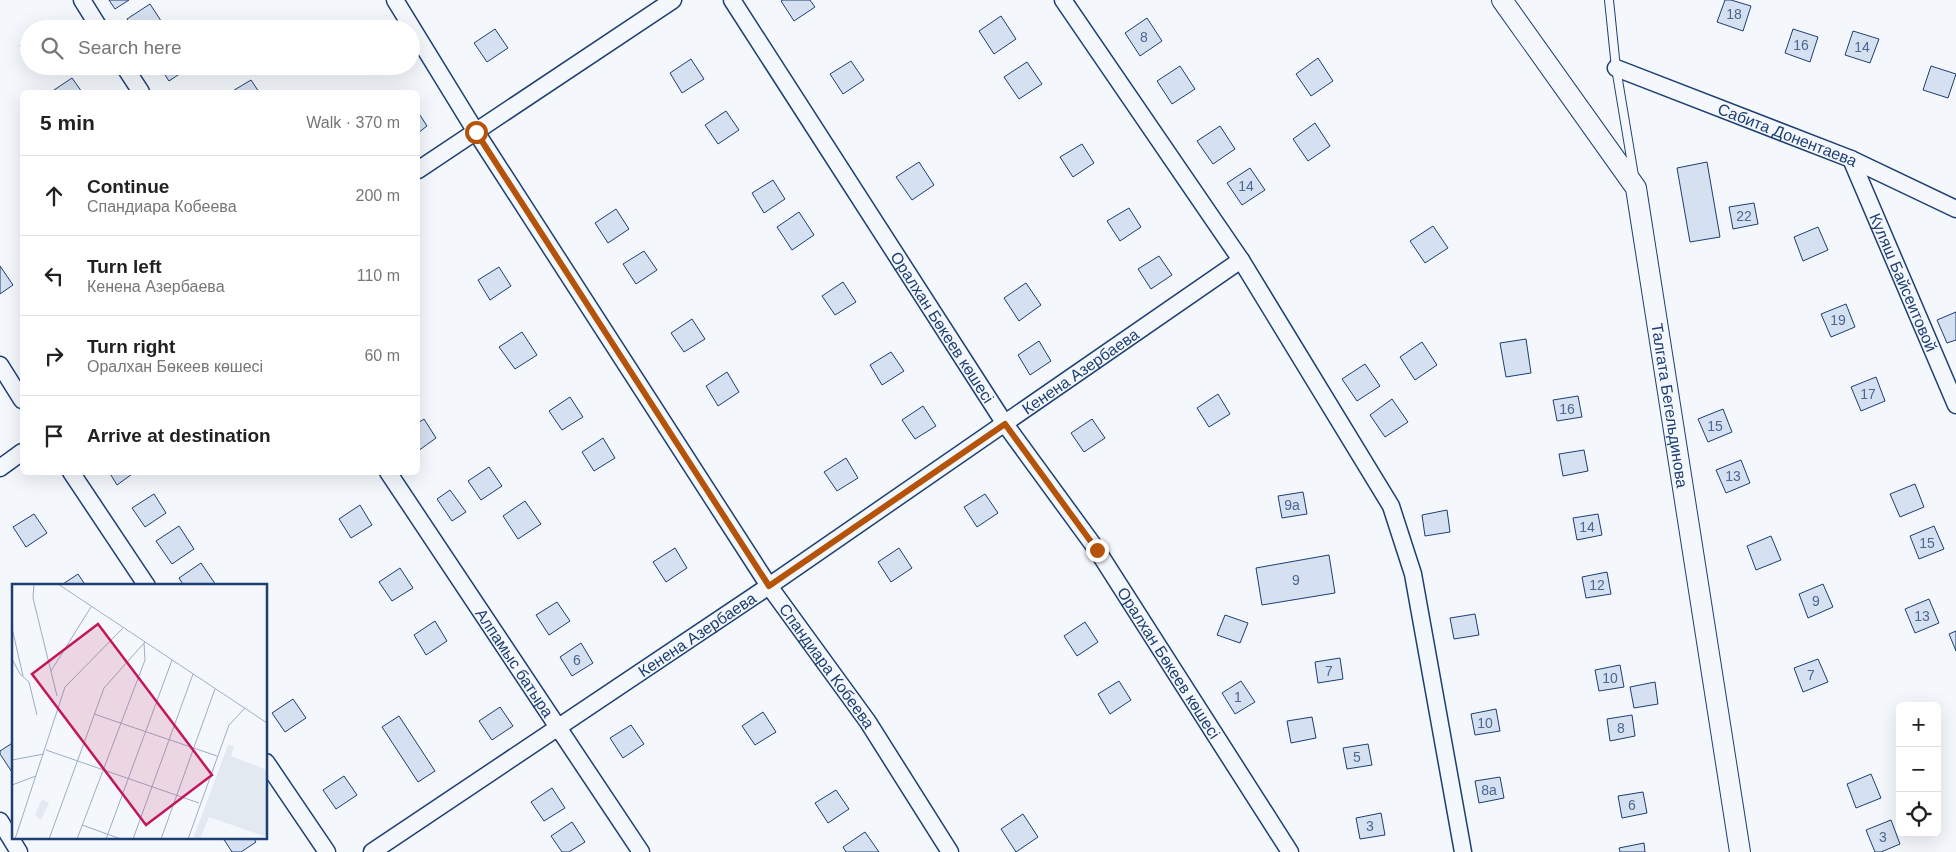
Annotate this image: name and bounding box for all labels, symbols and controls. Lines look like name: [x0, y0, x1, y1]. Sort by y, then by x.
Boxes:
house number: 18: [1726, 6, 1742, 22]
search box: [20, 20, 420, 75]
house number: 8: [1140, 29, 1148, 45]
icon: search: [38, 34, 66, 62]
text: Search here: [78, 37, 182, 58]
house number: 16: [1793, 37, 1809, 53]
house number: 14: [1854, 39, 1870, 55]
street label: Сабита Донентаева: [1715, 100, 1860, 170]
text: 5 min: [40, 111, 95, 134]
text: Walk · 370 m: [306, 114, 400, 131]
route start: [465, 121, 488, 144]
text: Continue: [87, 176, 169, 197]
house number: 14: [1238, 178, 1254, 194]
icon: ahead: [40, 182, 68, 210]
text: 200 m: [356, 187, 400, 204]
text: Спандиара Кобеева: [87, 198, 237, 215]
house number: 22: [1736, 208, 1752, 224]
street label: Куляш Байсеитовой: [1866, 211, 1940, 354]
street label: Оралхан Бөкеев көшесі: [887, 249, 997, 406]
text: Turn left: [87, 256, 162, 277]
icon: left: [40, 262, 68, 290]
text: 110 m: [357, 267, 400, 284]
text: Кенена Азербаева: [87, 278, 225, 295]
house number: 19: [1830, 312, 1846, 328]
street label: Талгата Бегельдинова: [1648, 322, 1691, 489]
street label: Кенена Азербаева: [1019, 325, 1142, 418]
text: Turn right: [87, 336, 175, 357]
icon: right: [40, 342, 68, 370]
text: 60 m: [364, 347, 400, 364]
text: Оралхан Бөкеев көшесі: [87, 358, 263, 375]
house number: 17: [1860, 386, 1876, 402]
house number: 16: [1559, 401, 1575, 417]
house number: 15: [1707, 418, 1723, 434]
icon: arrive: [40, 422, 68, 450]
text: Arrive at destination: [87, 425, 271, 446]
house number: 13: [1725, 468, 1741, 484]
house number: 9а: [1284, 497, 1300, 513]
house number: 14: [1579, 519, 1595, 535]
house number: 15: [1919, 535, 1935, 551]
route end: [1086, 539, 1109, 562]
house number: 9: [1292, 572, 1300, 588]
house number: 12: [1589, 577, 1605, 593]
inset map: [12, 584, 268, 840]
street label: Оралхан Бөкеев көшесі: [1114, 584, 1223, 742]
street label: Кенена Азербаева: [635, 589, 759, 680]
house number: 9: [1812, 593, 1820, 609]
street label: Спандиара Кобеева: [776, 601, 878, 731]
street label: Алпамыс батыра: [472, 606, 557, 720]
house number: 13: [1914, 608, 1930, 624]
house number: 6: [573, 652, 581, 668]
house number: 7: [1325, 663, 1333, 679]
house number: 7: [1807, 667, 1815, 683]
house number: 10: [1602, 670, 1618, 686]
house number: 1: [1234, 689, 1242, 705]
map controls: [1896, 702, 1941, 837]
button: +: [1896, 702, 1941, 747]
house number: 10: [1477, 715, 1493, 731]
house number: 8: [1617, 720, 1625, 736]
button: −: [1896, 747, 1941, 792]
house number: 5: [1353, 749, 1361, 765]
house number: 8а: [1481, 782, 1497, 798]
button: locate: [1896, 792, 1941, 837]
house number: 6: [1628, 797, 1636, 813]
house number: 3: [1366, 818, 1374, 834]
house number: 3: [1879, 829, 1887, 845]

